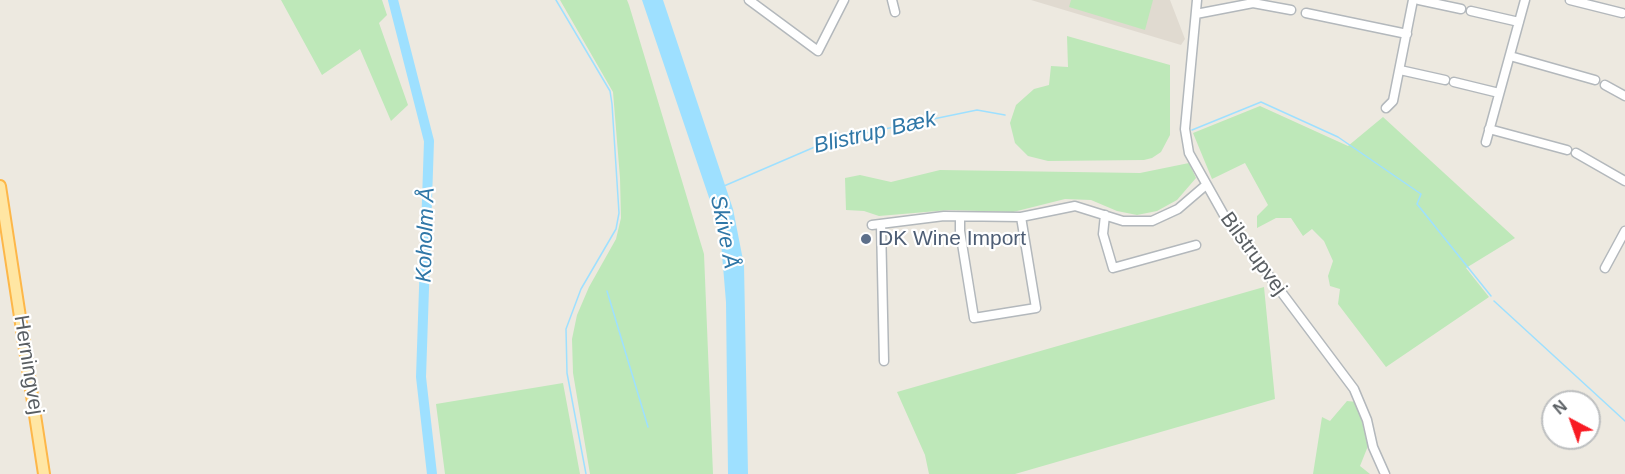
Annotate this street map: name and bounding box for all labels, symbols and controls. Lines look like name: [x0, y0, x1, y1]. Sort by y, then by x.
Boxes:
water label: Blistrup Bæk: [811, 106, 939, 160]
water label: Koholm Å: [411, 187, 441, 283]
water label: Skive Å: [704, 193, 744, 271]
street label: Bilstrupvej: [1214, 207, 1292, 301]
place label: DK Wine Import: [878, 226, 1026, 252]
marker: DK Wine Import: [859, 232, 873, 246]
street label: Herningvej: [8, 313, 48, 417]
north arrow: [1541, 390, 1601, 450]
text: N: [1550, 397, 1570, 418]

